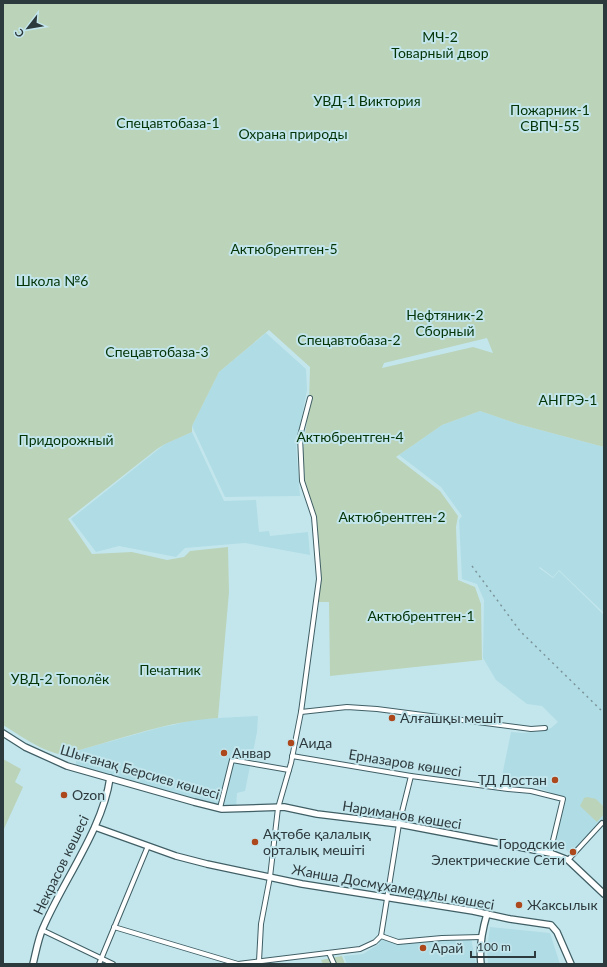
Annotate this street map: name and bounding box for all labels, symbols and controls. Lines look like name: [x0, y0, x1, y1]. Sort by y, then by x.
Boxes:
north arrow: [8, 8, 48, 48]
text: С: [11, 26, 26, 40]
park label: МЧ-2 Товарный двор: [391, 28, 489, 61]
park label: УВД-1 Виктория: [313, 92, 421, 109]
park label: Пожарник-1 СВПЧ-55: [510, 101, 590, 134]
park label: Спецавтобаза-1: [116, 114, 220, 131]
park label: Охрана природы: [238, 125, 348, 142]
park label: Актюбрентген-5: [230, 240, 338, 257]
park label: Школа №6: [16, 272, 88, 289]
park label: Нефтяник-2 Сборный: [406, 306, 484, 339]
park label: Спецавтобаза-2: [297, 331, 401, 348]
park label: Спецавтобаза-3: [105, 343, 209, 360]
park label: АНГРЭ-1: [539, 391, 597, 408]
park label: Актюбрентген-4: [296, 428, 404, 445]
park label: Придорожный: [18, 431, 114, 448]
park label: Актюбрентген-2: [338, 508, 446, 525]
park label: Актюбрентген-1: [367, 607, 475, 624]
park label: Печатник: [139, 661, 202, 678]
park label: УВД-2 Тополёк: [11, 670, 110, 687]
place label: Алғашқы мешіт: [400, 709, 503, 726]
marker: Алғашқы мешіт: [387, 713, 397, 723]
place label: Аида: [299, 734, 332, 751]
marker: Аида: [286, 738, 296, 748]
street label: Шығанақ Берсиев көшесі: [58, 741, 222, 802]
place label: Анвар: [232, 744, 271, 761]
street label: Ерназаров көшесі: [347, 745, 463, 780]
marker: Анвар: [219, 748, 229, 758]
place label: ТД Достан: [478, 771, 547, 788]
marker: ТД Достан: [550, 775, 560, 785]
place label: Ozon: [72, 786, 105, 803]
marker: Ozon: [59, 790, 69, 800]
street label: Нариманов көшесі: [341, 797, 463, 832]
street label: Некрасов көшесі: [29, 812, 92, 917]
place label: Ақтөбе қалалық орталық мешіті: [263, 825, 371, 858]
place label: Городские Электрические Сети: [431, 835, 565, 868]
marker: Ақтөбе қалалық орталық мешіті: [250, 837, 260, 847]
marker: Городские Электрические Сети: [568, 847, 578, 857]
street label: Жанша Досмұхамедұлы көшесі: [290, 860, 496, 913]
place label: Жаксылык: [527, 896, 598, 913]
marker: Жаксылык: [514, 900, 524, 910]
scale bar: [471, 933, 535, 959]
place label: Арай: [431, 939, 463, 956]
text: 100 m: [477, 939, 511, 954]
marker: Арай: [418, 943, 428, 953]

